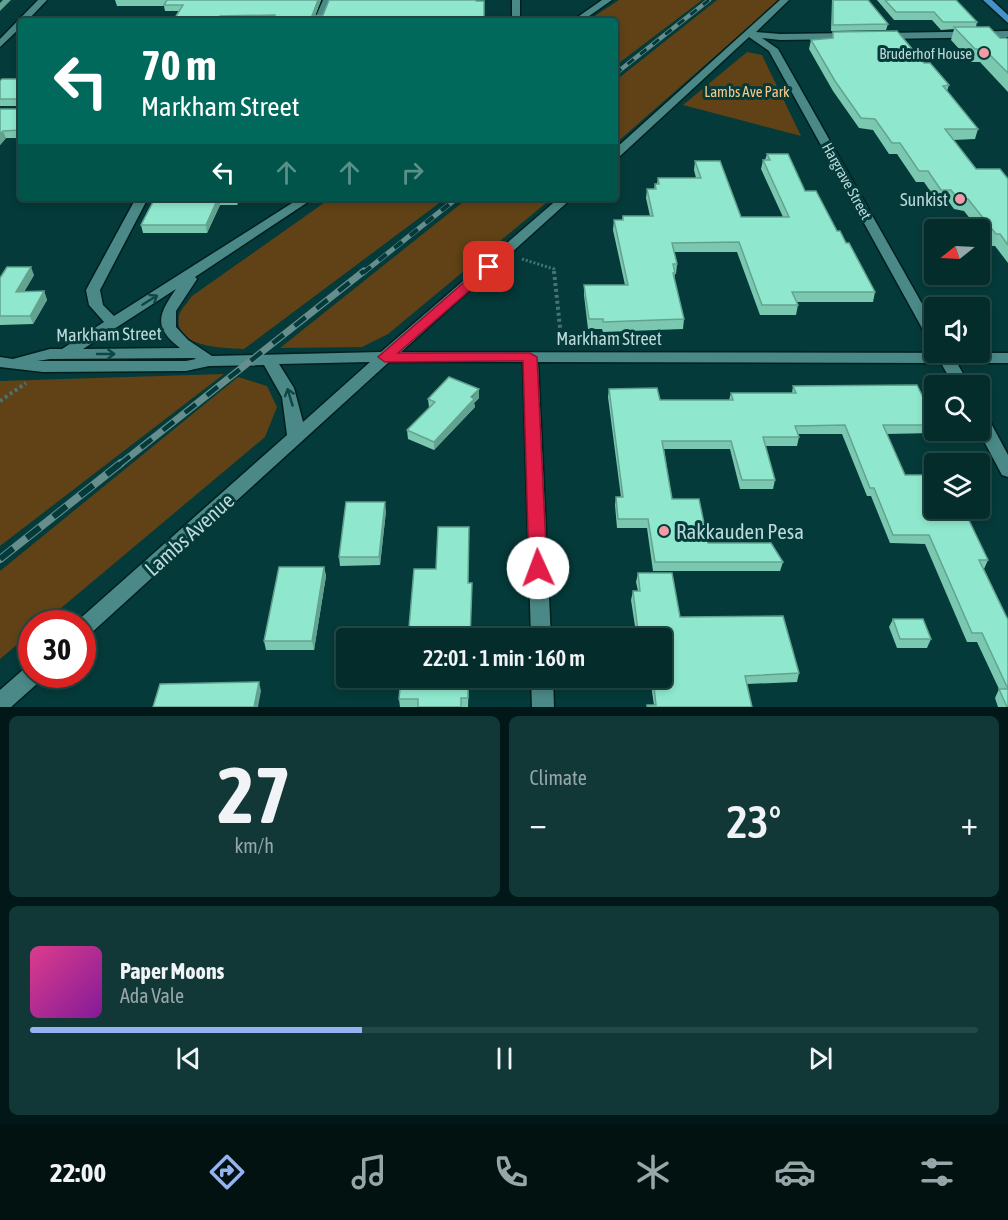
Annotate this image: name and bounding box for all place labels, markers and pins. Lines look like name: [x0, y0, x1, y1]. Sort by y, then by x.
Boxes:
place label: Bruderhof House: [879, 45, 972, 62]
marker: Bruderhof House: [977, 46, 991, 60]
place label: Sunkist: [900, 189, 948, 210]
marker: Sunkist: [953, 192, 967, 206]
pin: [463, 241, 514, 292]
place label: Rakkauden Pesa: [676, 519, 804, 543]
marker: Rakkauden Pesa: [657, 524, 671, 538]

